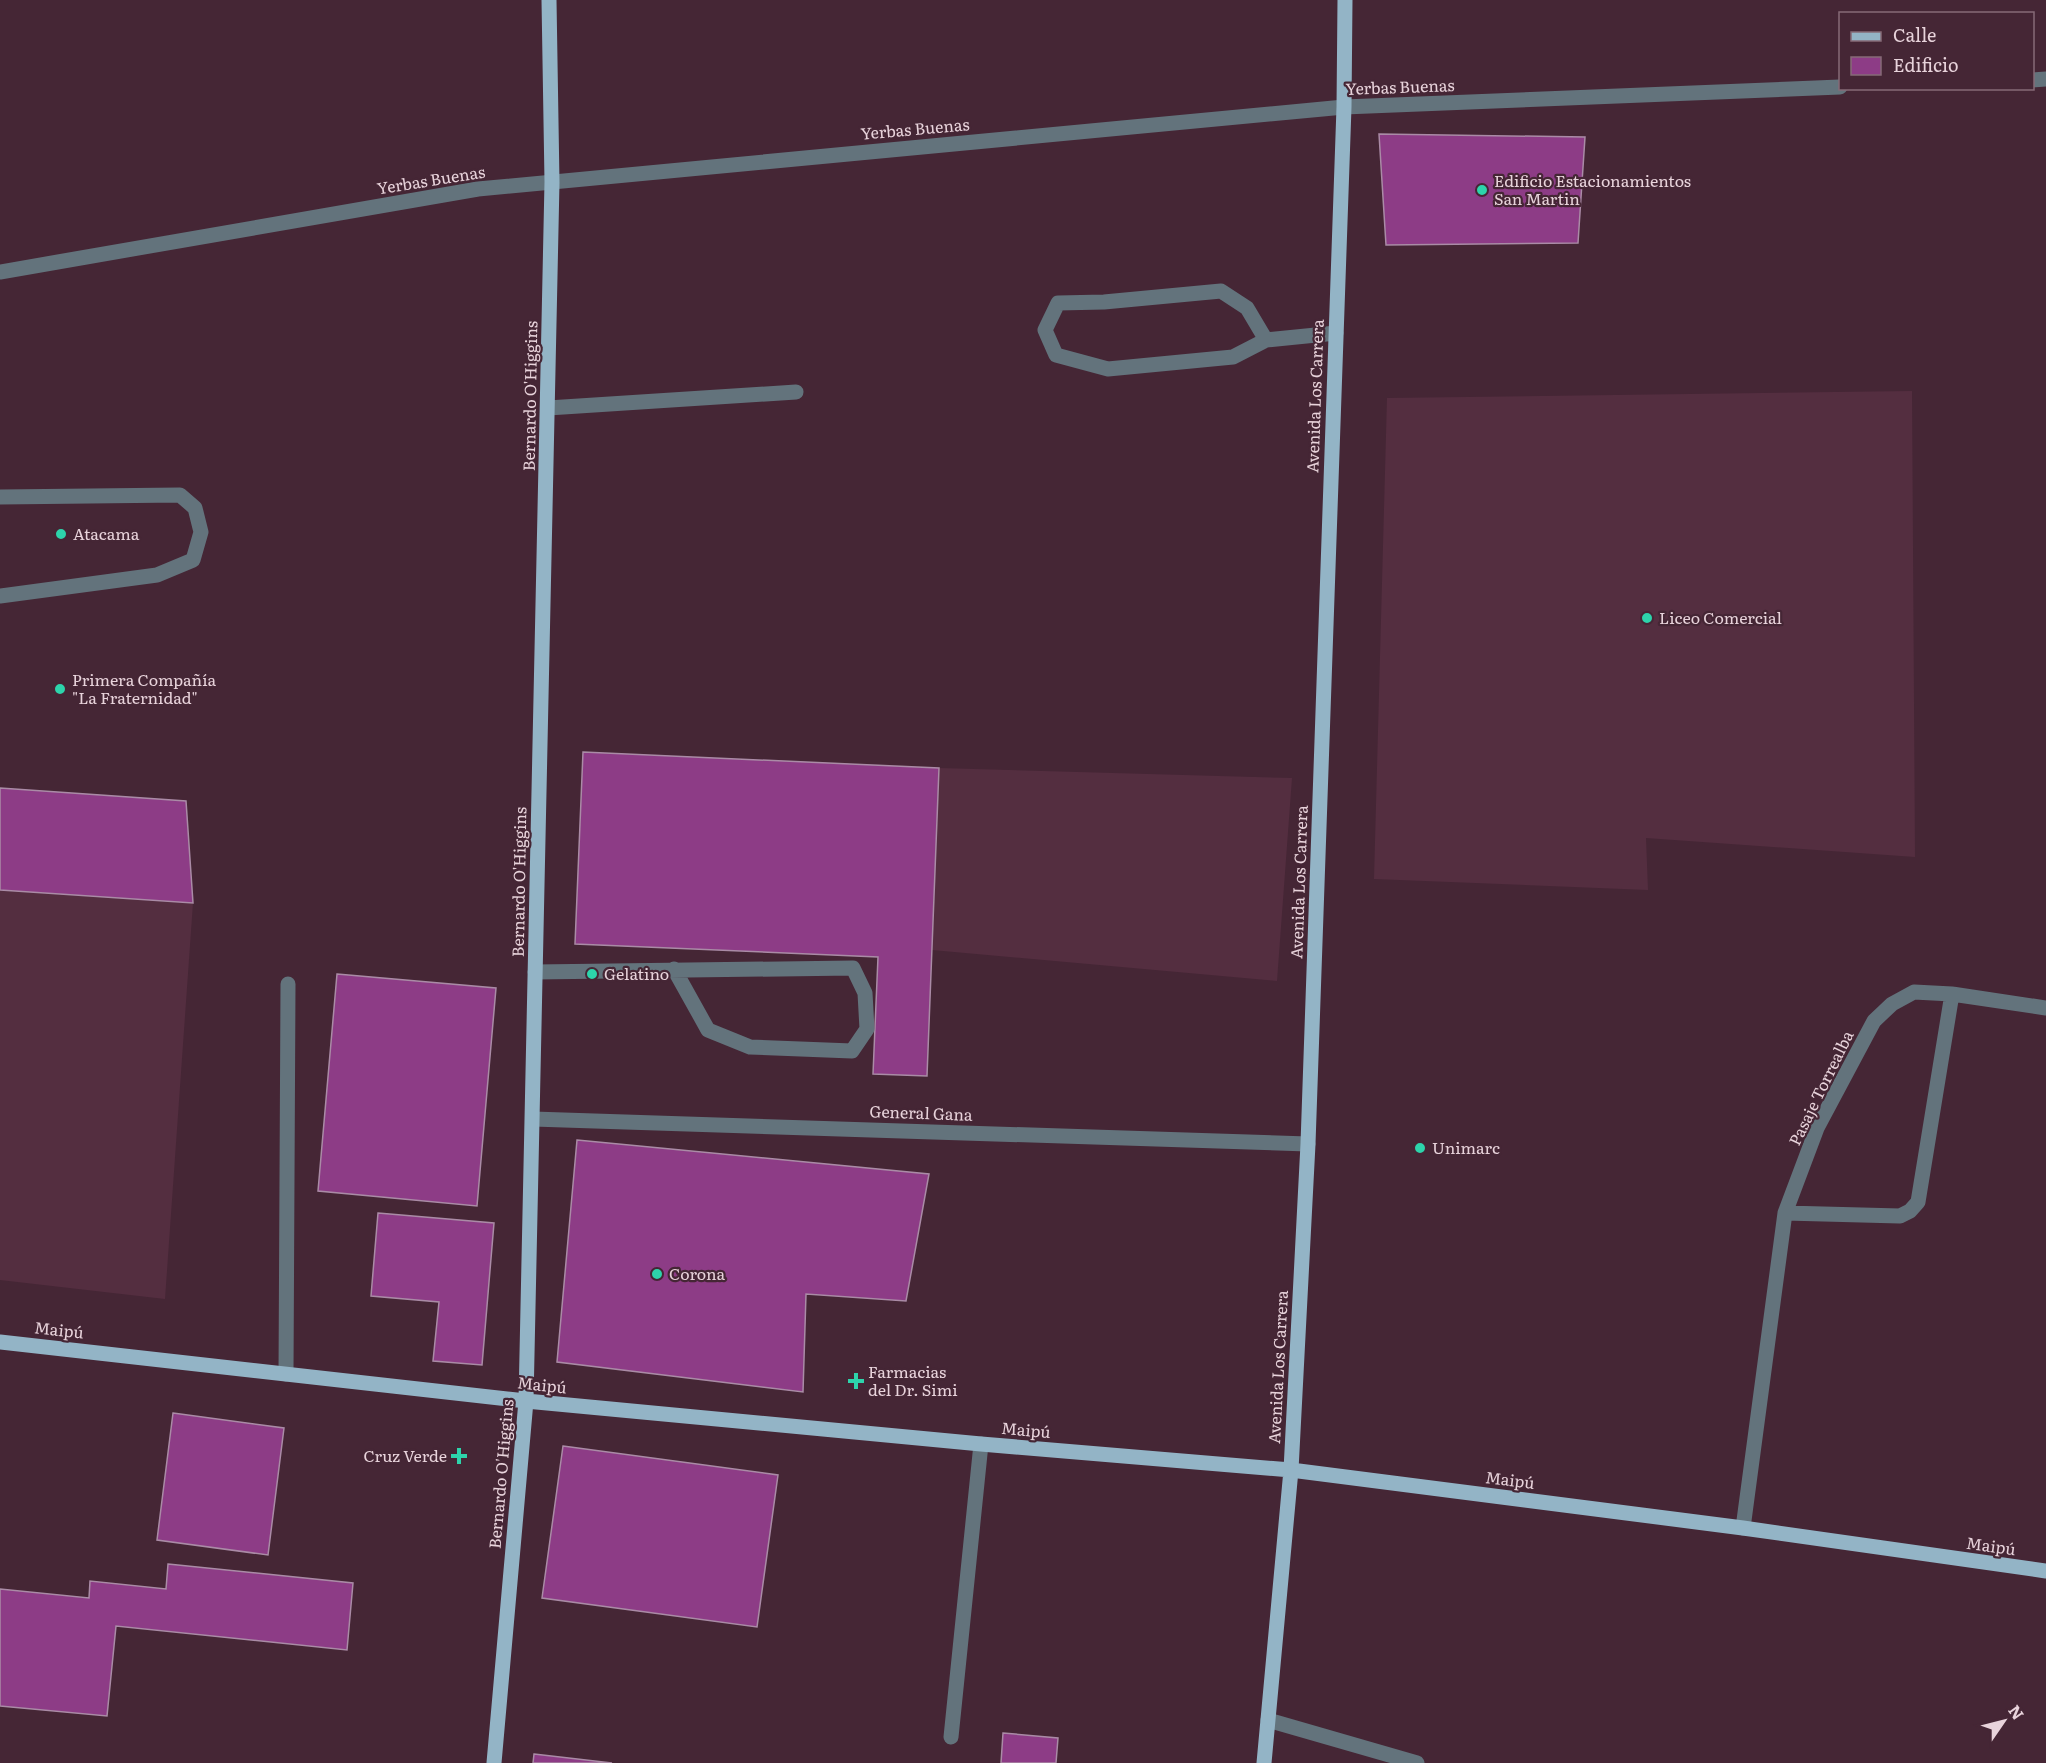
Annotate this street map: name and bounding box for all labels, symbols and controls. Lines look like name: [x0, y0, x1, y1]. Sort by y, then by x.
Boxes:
legend: [1839, 12, 2034, 90]
text: Calle: [1893, 21, 1936, 48]
text: Edificio: [1893, 51, 1959, 78]
street label: Yerbas Buenas: [1345, 72, 1455, 100]
street label: Yerbas Buenas: [860, 111, 970, 145]
street label: Yerbas Buenas: [375, 159, 487, 199]
place label: Edificio Estacionamientos San Martin: [1494, 168, 1691, 210]
marker: Edificio Estacionamientos San Martin: [1475, 183, 1489, 197]
street label: Avenida Los Carrera: [1299, 318, 1329, 473]
street label: Bernardo O'Higgins: [516, 321, 542, 471]
place label: Atacama: [73, 521, 140, 545]
marker: Atacama: [54, 527, 68, 541]
place label: Liceo Comercial: [1659, 605, 1782, 629]
marker: Liceo Comercial: [1640, 611, 1654, 625]
place label: Primera Compañía "La Fraternidad": [72, 667, 217, 709]
marker: Primera Compañía "La Fraternidad": [53, 682, 67, 696]
street label: Avenida Los Carrera: [1283, 804, 1313, 959]
street label: Bernardo O'Higgins: [505, 807, 531, 957]
place label: Gelatino: [604, 961, 669, 985]
marker: Gelatino: [585, 967, 599, 981]
street label: Pasaje Torrealba: [1782, 1025, 1859, 1149]
street label: General Gana: [869, 1098, 973, 1126]
place label: Unimarc: [1432, 1135, 1500, 1159]
marker: Unimarc: [1413, 1141, 1427, 1155]
place label: Corona: [669, 1261, 726, 1285]
marker: Corona: [650, 1267, 664, 1281]
street label: Avenida Los Carrera: [1261, 1289, 1293, 1444]
street label: Maipú: [33, 1314, 85, 1344]
place label: Farmacias del Dr. Simi: [868, 1359, 958, 1401]
street label: Maipú: [516, 1369, 568, 1399]
marker: Farmacias del Dr. Simi: [849, 1374, 863, 1388]
street label: Bernardo O'Higgins: [482, 1398, 519, 1550]
street label: Maipú: [1000, 1415, 1052, 1443]
place label: Cruz Verde: [363, 1443, 447, 1467]
marker: Cruz Verde: [452, 1449, 466, 1463]
street label: Maipú: [1484, 1464, 1536, 1494]
street label: Maipú: [1965, 1530, 2017, 1560]
north arrow: [1974, 1691, 2034, 1751]
text: N: [2003, 1699, 2031, 1724]

